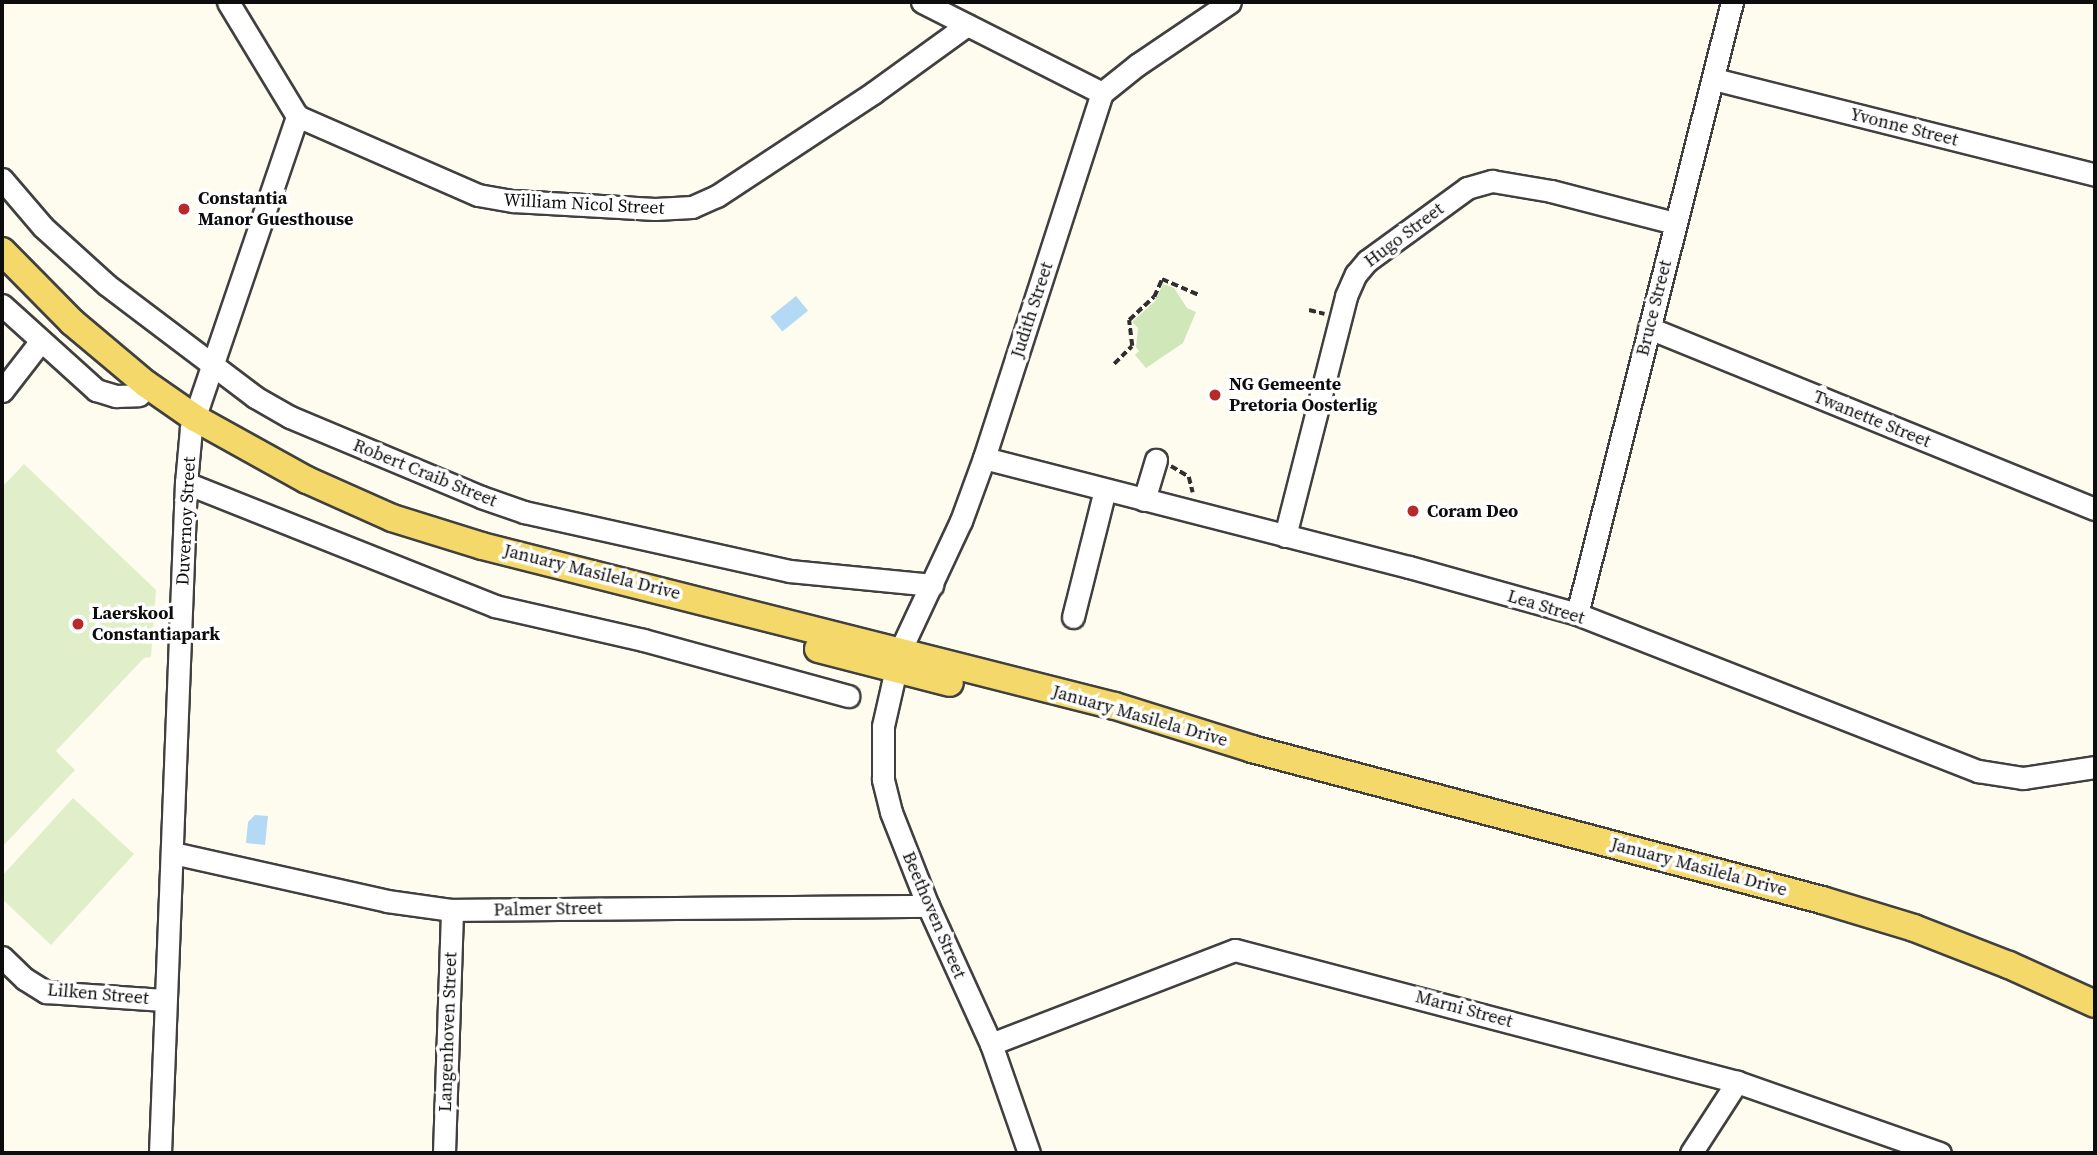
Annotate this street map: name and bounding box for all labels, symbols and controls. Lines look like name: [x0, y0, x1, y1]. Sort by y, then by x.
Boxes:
street label: Yvonne Street: [1848, 103, 1960, 151]
place label: Constantia Manor Guesthouse: [198, 188, 353, 230]
street label: William Nicol Street: [503, 189, 665, 219]
street label: Hugo Street: [1360, 198, 1448, 272]
marker: Constantia Manor Guesthouse: [176, 201, 192, 217]
street label: Bruce Street: [1632, 258, 1676, 358]
street label: Judith Street: [1006, 259, 1058, 361]
place label: NG Gemeente Pretoria Oosterlig: [1229, 374, 1377, 416]
street label: Twanette Street: [1810, 386, 1934, 452]
marker: NG Gemeente Pretoria Oosterlig: [1207, 387, 1223, 403]
street label: Robert Craib Street: [350, 434, 500, 512]
street label: Duvernoy Street: [172, 456, 200, 586]
place label: Coram Deo: [1427, 500, 1518, 522]
marker: Coram Deo: [1405, 503, 1421, 519]
street label: January Masilela Drive: [501, 540, 683, 604]
street label: Lea Street: [1505, 585, 1587, 629]
place label: Laerskool Constantiapark: [92, 603, 220, 646]
marker: Laerskool Constantiapark: [70, 616, 86, 632]
street label: January Masilela Drive: [1050, 681, 1230, 751]
street label: January Masilela Drive: [1609, 833, 1789, 901]
street label: Beethoven Street: [898, 848, 970, 982]
street label: Palmer Street: [493, 897, 603, 921]
street label: Langenhoven Street: [434, 952, 462, 1112]
street label: Lilken Street: [46, 979, 150, 1009]
street label: Marni Street: [1413, 986, 1515, 1032]

